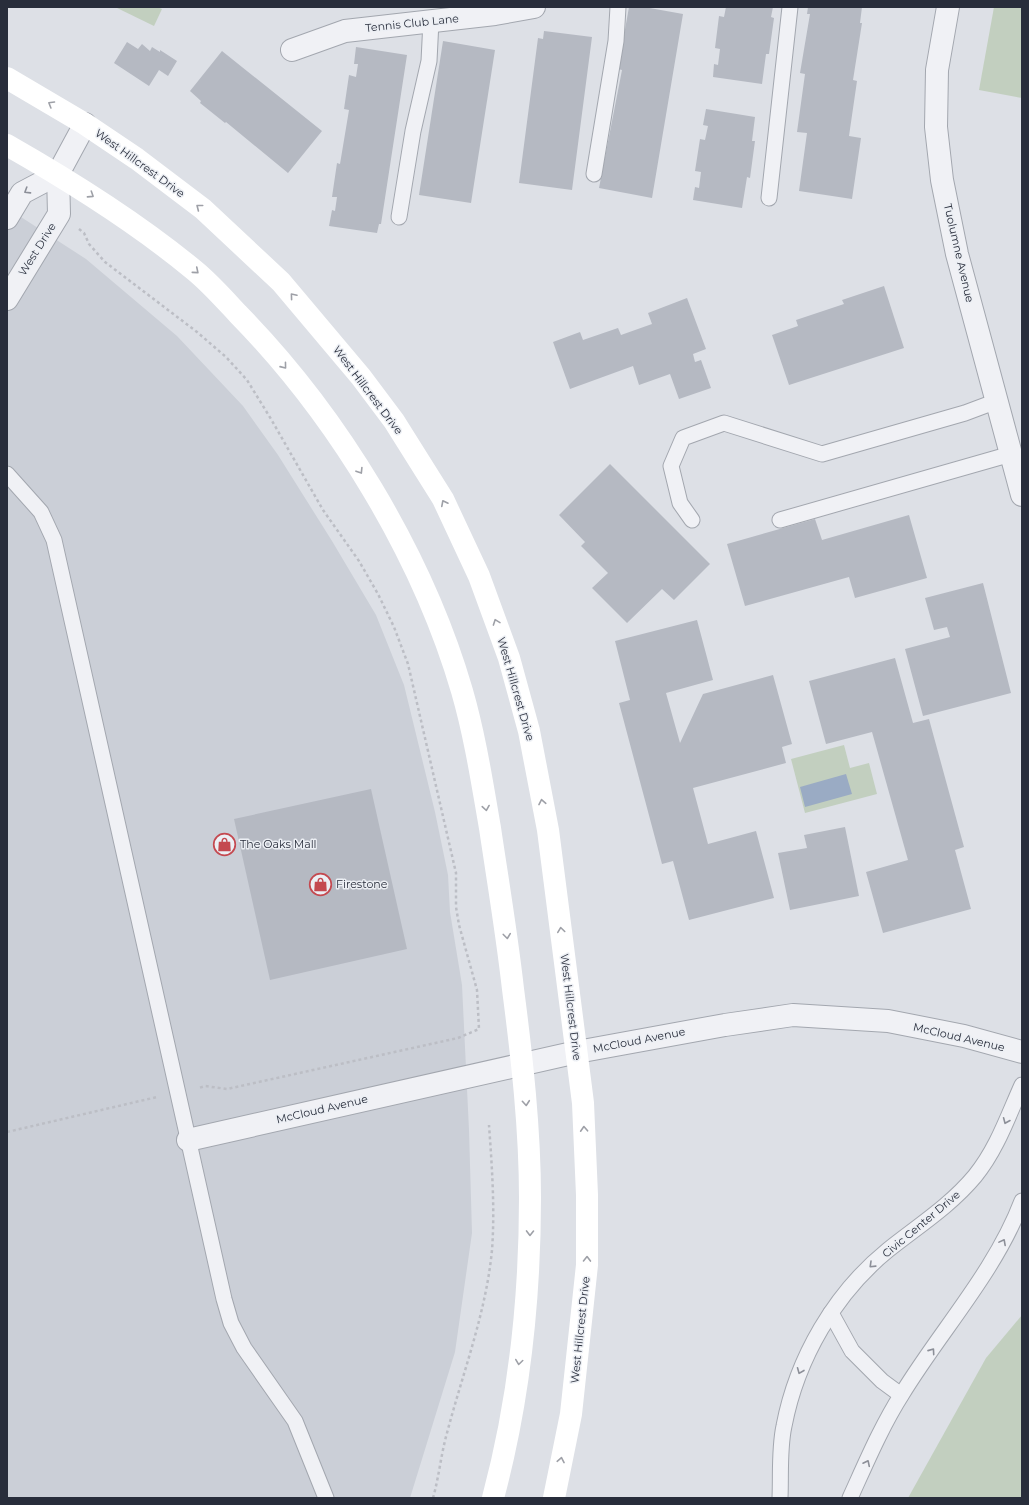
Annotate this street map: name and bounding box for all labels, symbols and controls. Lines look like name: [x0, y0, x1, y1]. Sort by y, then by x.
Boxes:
street label: Tennis Club Lane: [365, 11, 460, 35]
one-way arrow: [48, 101, 55, 109]
street label: West Hillcrest Drive: [92, 126, 188, 200]
one-way arrow: [25, 186, 32, 193]
one-way arrow: [86, 190, 93, 197]
street label: Tuolumne Avenue: [941, 202, 977, 304]
one-way arrow: [197, 204, 204, 211]
street label: West Drive: [15, 220, 59, 278]
one-way arrow: [191, 267, 198, 274]
one-way arrow: [291, 293, 298, 301]
street label: West Hillcrest Drive: [330, 343, 406, 437]
one-way arrow: [280, 362, 287, 369]
one-way arrow: [356, 467, 363, 474]
one-way arrow: [441, 500, 449, 507]
one-way arrow: [492, 618, 501, 625]
street label: West Hillcrest Drive: [494, 635, 538, 743]
one-way arrow: [539, 798, 547, 805]
one-way arrow: [482, 805, 490, 811]
shop icon: The Oaks Mall: [211, 831, 237, 857]
place label: The Oaks Mall: [240, 837, 317, 851]
shop icon: Firestone: [307, 871, 333, 897]
place label: Firestone: [336, 877, 388, 891]
one-way arrow: [557, 927, 566, 933]
one-way arrow: [502, 933, 511, 939]
street label: West Hillcrest Drive: [558, 953, 585, 1062]
street label: McCloud Avenue: [912, 1020, 1007, 1054]
street label: McCloud Avenue: [592, 1024, 687, 1056]
street label: McCloud Avenue: [275, 1092, 370, 1126]
one-way arrow: [521, 1100, 530, 1106]
one-way arrow: [1003, 1117, 1011, 1124]
one-way arrow: [580, 1126, 588, 1132]
street label: Civic Center Drive: [879, 1187, 963, 1261]
one-way arrow: [525, 1230, 534, 1236]
one-way arrow: [998, 1239, 1006, 1246]
one-way arrow: [583, 1256, 591, 1262]
one-way arrow: [869, 1260, 877, 1268]
street label: West Hillcrest Drive: [567, 1275, 593, 1384]
one-way arrow: [927, 1348, 934, 1355]
one-way arrow: [515, 1359, 524, 1365]
one-way arrow: [796, 1368, 804, 1375]
one-way arrow: [557, 1457, 565, 1463]
one-way arrow: [862, 1459, 870, 1467]

